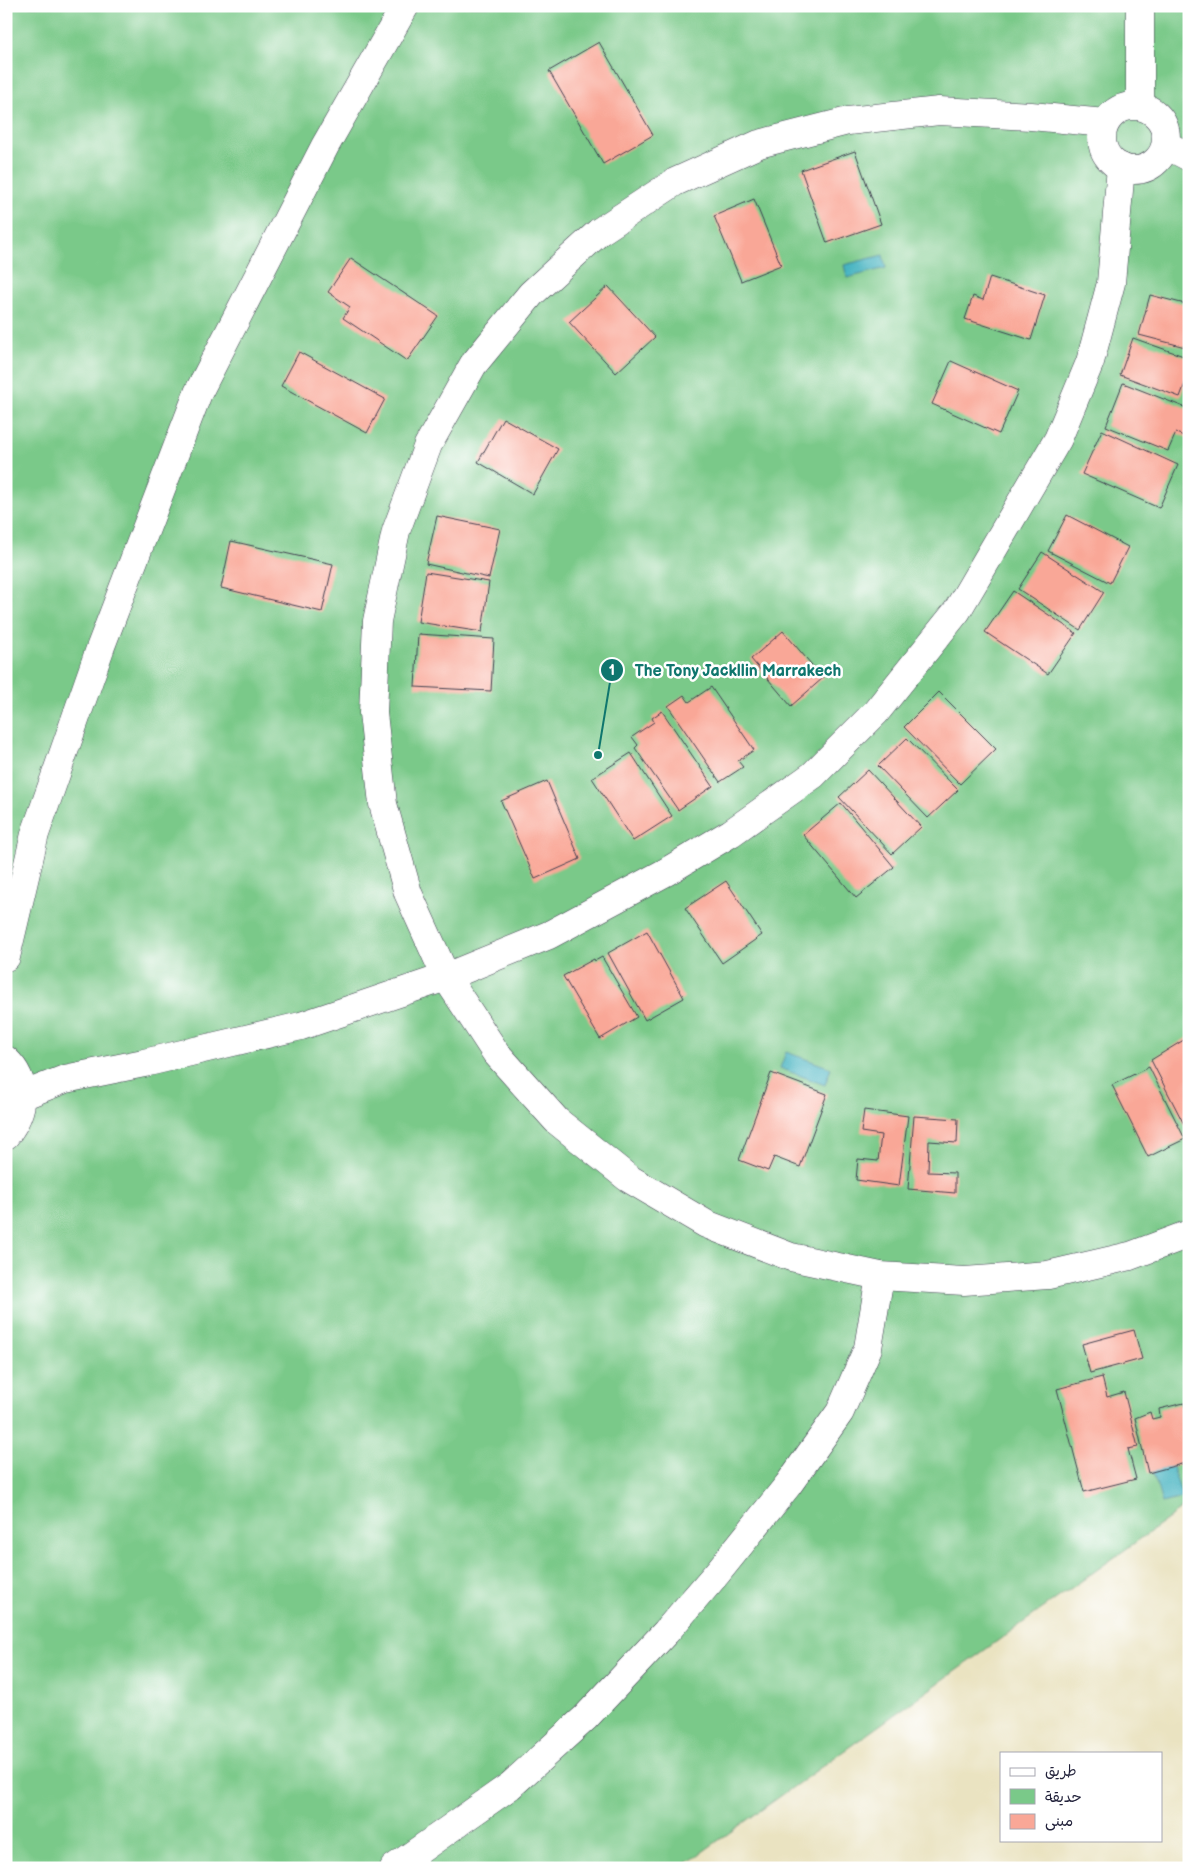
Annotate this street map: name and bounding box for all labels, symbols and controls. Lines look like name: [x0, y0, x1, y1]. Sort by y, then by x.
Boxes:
callout: The Tony Jackllin Marrakech: [600, 655, 852, 686]
text: 1: [609, 661, 615, 680]
text: The Tony Jackllin Marrakech: [635, 662, 841, 681]
legend: [1000, 1752, 1162, 1842]
text: طريق: [1045, 1762, 1077, 1781]
text: حديقة: [1045, 1788, 1082, 1807]
text: مبنى: [1045, 1812, 1073, 1831]

